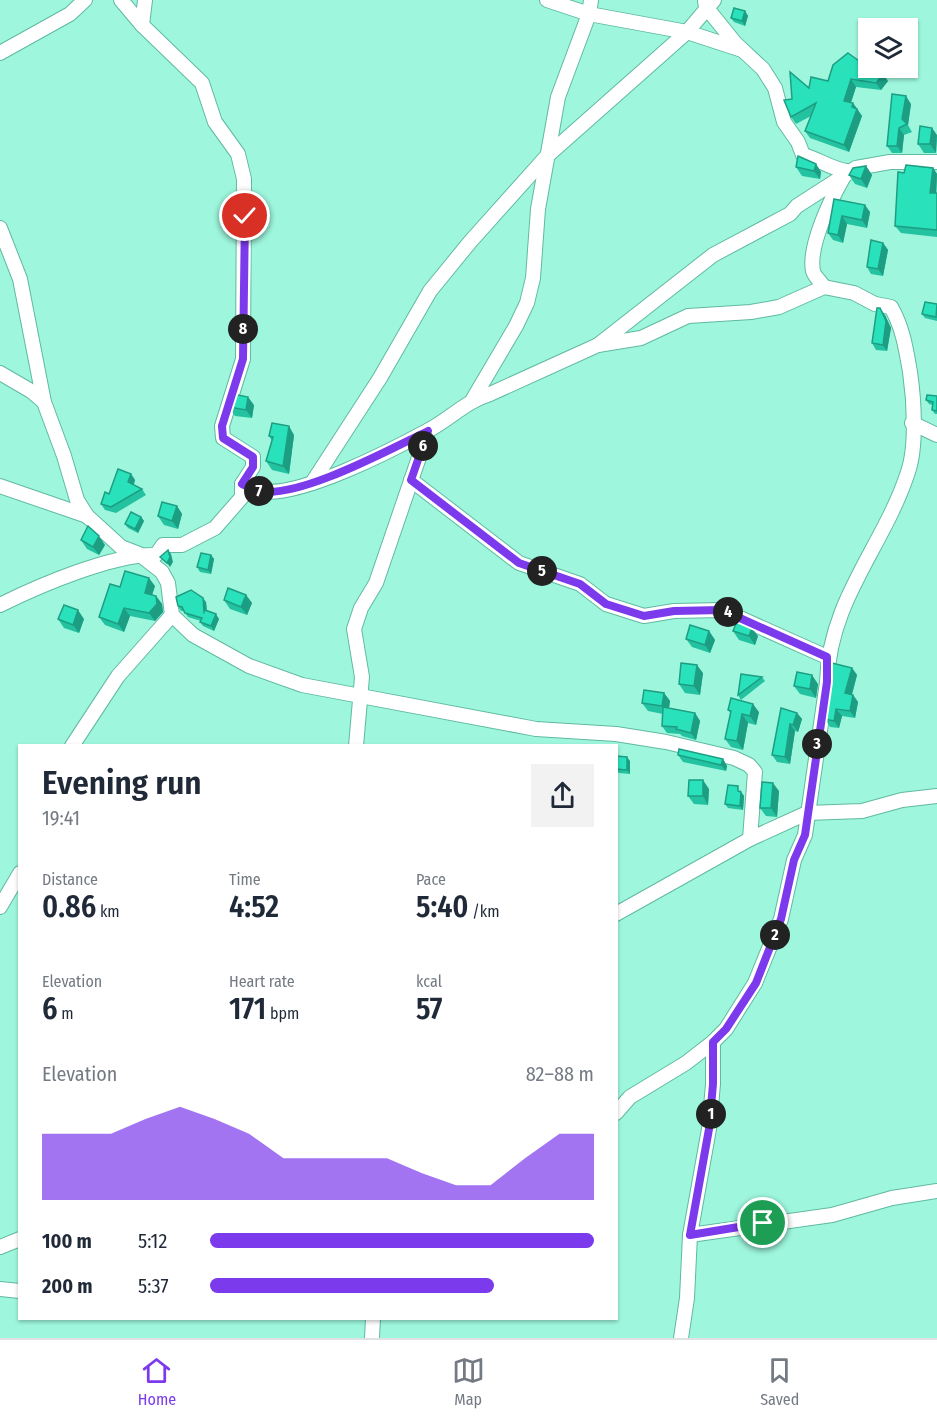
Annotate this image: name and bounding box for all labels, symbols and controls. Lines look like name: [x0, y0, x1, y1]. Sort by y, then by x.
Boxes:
map controls: [858, 18, 918, 78]
button: layers: [858, 18, 918, 78]
pin: [219, 190, 270, 241]
icon: check: [228, 199, 261, 232]
pin: 8: [228, 314, 258, 344]
text: 8: [239, 319, 247, 338]
pin: 6: [408, 431, 438, 461]
text: 6: [419, 436, 427, 455]
pin: 7: [244, 476, 274, 506]
text: 7: [256, 481, 262, 500]
pin: 5: [527, 556, 557, 586]
text: 5: [538, 561, 546, 580]
pin: 4: [713, 597, 743, 627]
text: 4: [724, 602, 732, 621]
pin: 3: [802, 729, 832, 759]
text: 3: [813, 734, 821, 753]
text: Evening run: [42, 763, 202, 803]
button: share: [531, 764, 594, 827]
text: 19:41: [42, 806, 80, 830]
text: Distance: [42, 870, 98, 889]
text: Time: [229, 870, 261, 889]
text: Pace: [416, 870, 446, 889]
text: 0.86: [42, 889, 96, 925]
text: 4:52: [229, 889, 279, 925]
text: 5:40: [416, 889, 469, 925]
text: km: [96, 902, 120, 921]
text: /km: [469, 902, 500, 921]
pin: 2: [760, 920, 790, 950]
text: 2: [771, 925, 779, 944]
text: Elevation: [42, 972, 102, 991]
text: Heart rate: [229, 972, 295, 991]
text: kcal: [416, 972, 442, 991]
text: 6: [42, 991, 57, 1027]
text: 171: [229, 991, 266, 1027]
text: 57: [416, 991, 442, 1027]
text: m: [57, 1004, 74, 1023]
text: bpm: [266, 1004, 299, 1023]
text: Elevation: [42, 1062, 117, 1086]
text: 82–88 m: [526, 1062, 594, 1086]
pin: 1: [696, 1099, 726, 1129]
text: 1: [708, 1104, 714, 1123]
pin: [737, 1197, 788, 1248]
icon: arrive: [746, 1206, 779, 1239]
text: 100 m: [42, 1229, 92, 1253]
text: 5:12: [138, 1229, 167, 1253]
text: 200 m: [42, 1274, 93, 1298]
text: 5:37: [138, 1274, 169, 1298]
tab: Home: [138, 1354, 176, 1409]
tab: Map: [452, 1354, 485, 1409]
tab: Saved: [760, 1354, 799, 1409]

